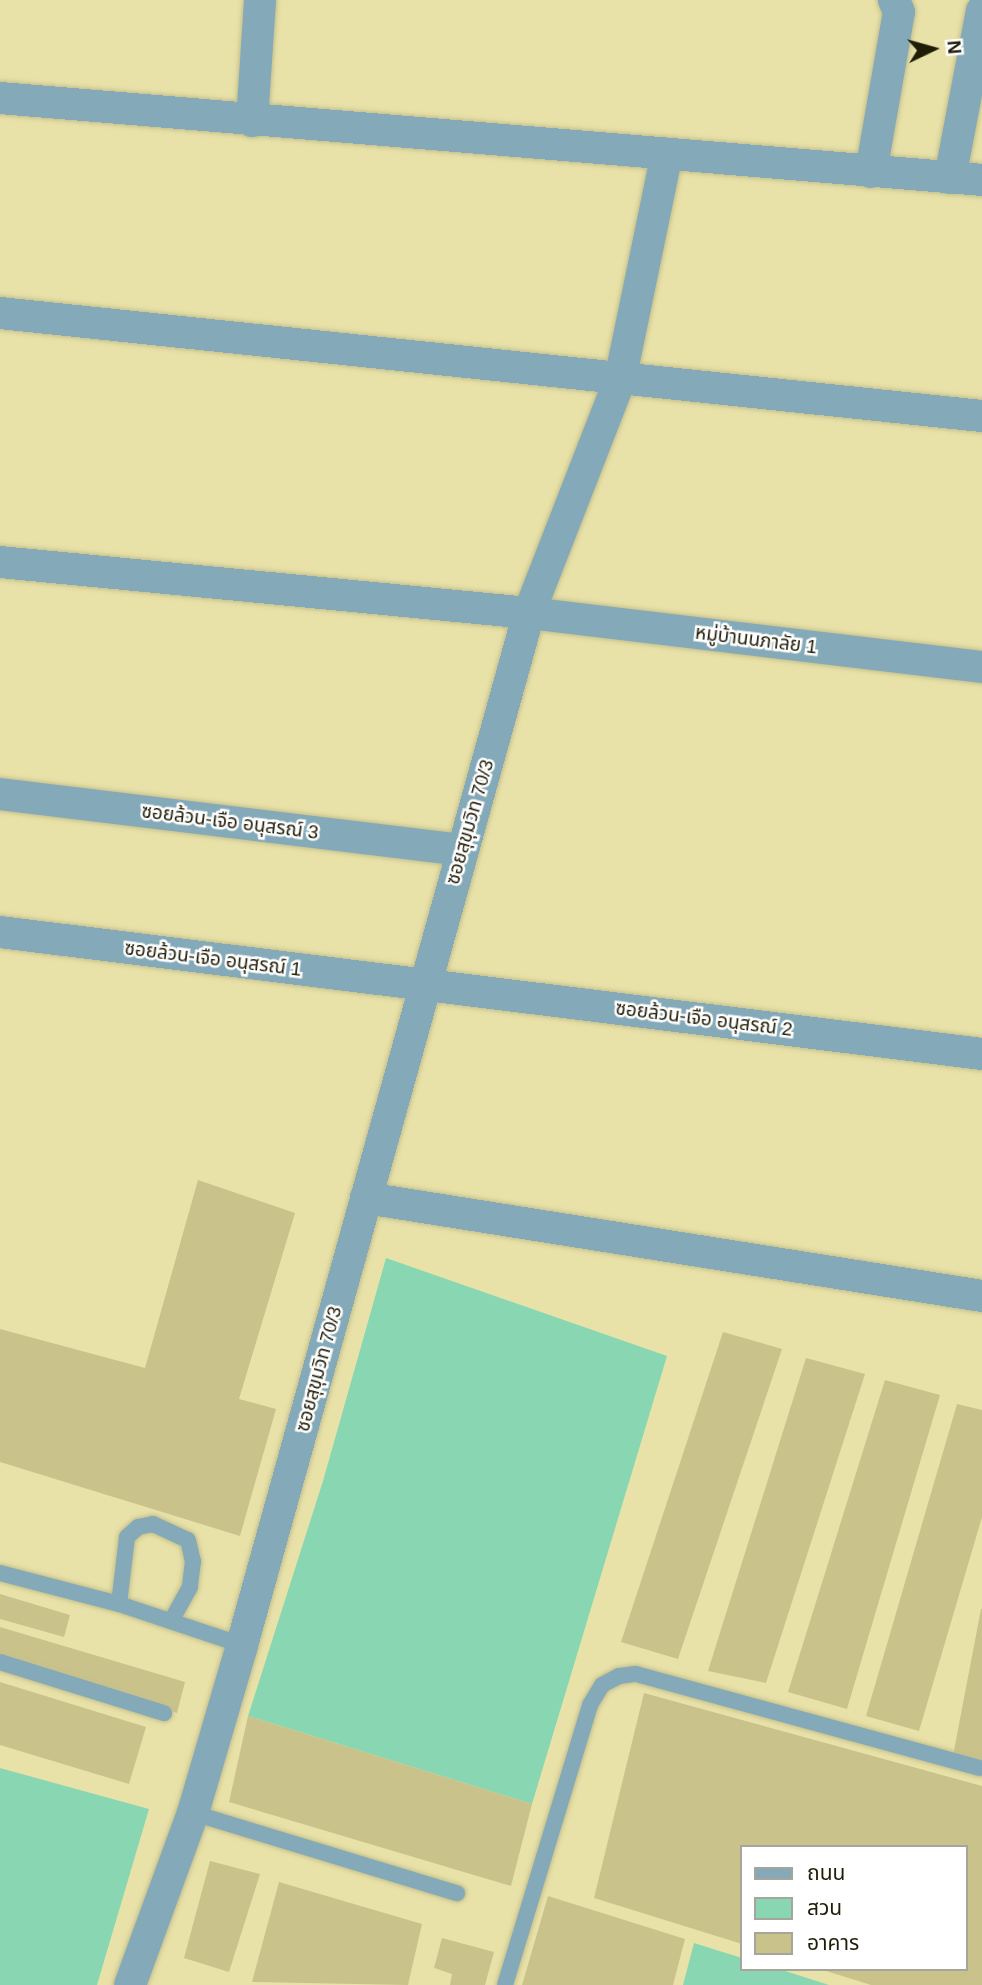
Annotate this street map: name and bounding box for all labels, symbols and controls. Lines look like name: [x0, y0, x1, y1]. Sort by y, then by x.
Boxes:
north arrow: [898, 14, 968, 84]
text: N: [943, 39, 965, 55]
street label: หมู่บ้านนภาลัย 1: [694, 621, 818, 659]
street label: ซอยสุขุมวิท 70/3: [441, 757, 499, 887]
street label: ซอยล้วน-เจือ อนุสรณ์ 3: [140, 800, 320, 844]
street label: ซอยล้วน-เจือ อนุสรณ์ 1: [123, 937, 303, 981]
street label: ซอยล้วน-เจือ อนุสรณ์ 2: [614, 997, 794, 1041]
street label: ซอยสุขุมวิท 70/3: [291, 1304, 347, 1434]
legend: [740, 1845, 968, 1971]
text: ถนน: [807, 1861, 845, 1884]
text: สวน: [807, 1896, 842, 1919]
text: อาคาร: [807, 1931, 859, 1954]

